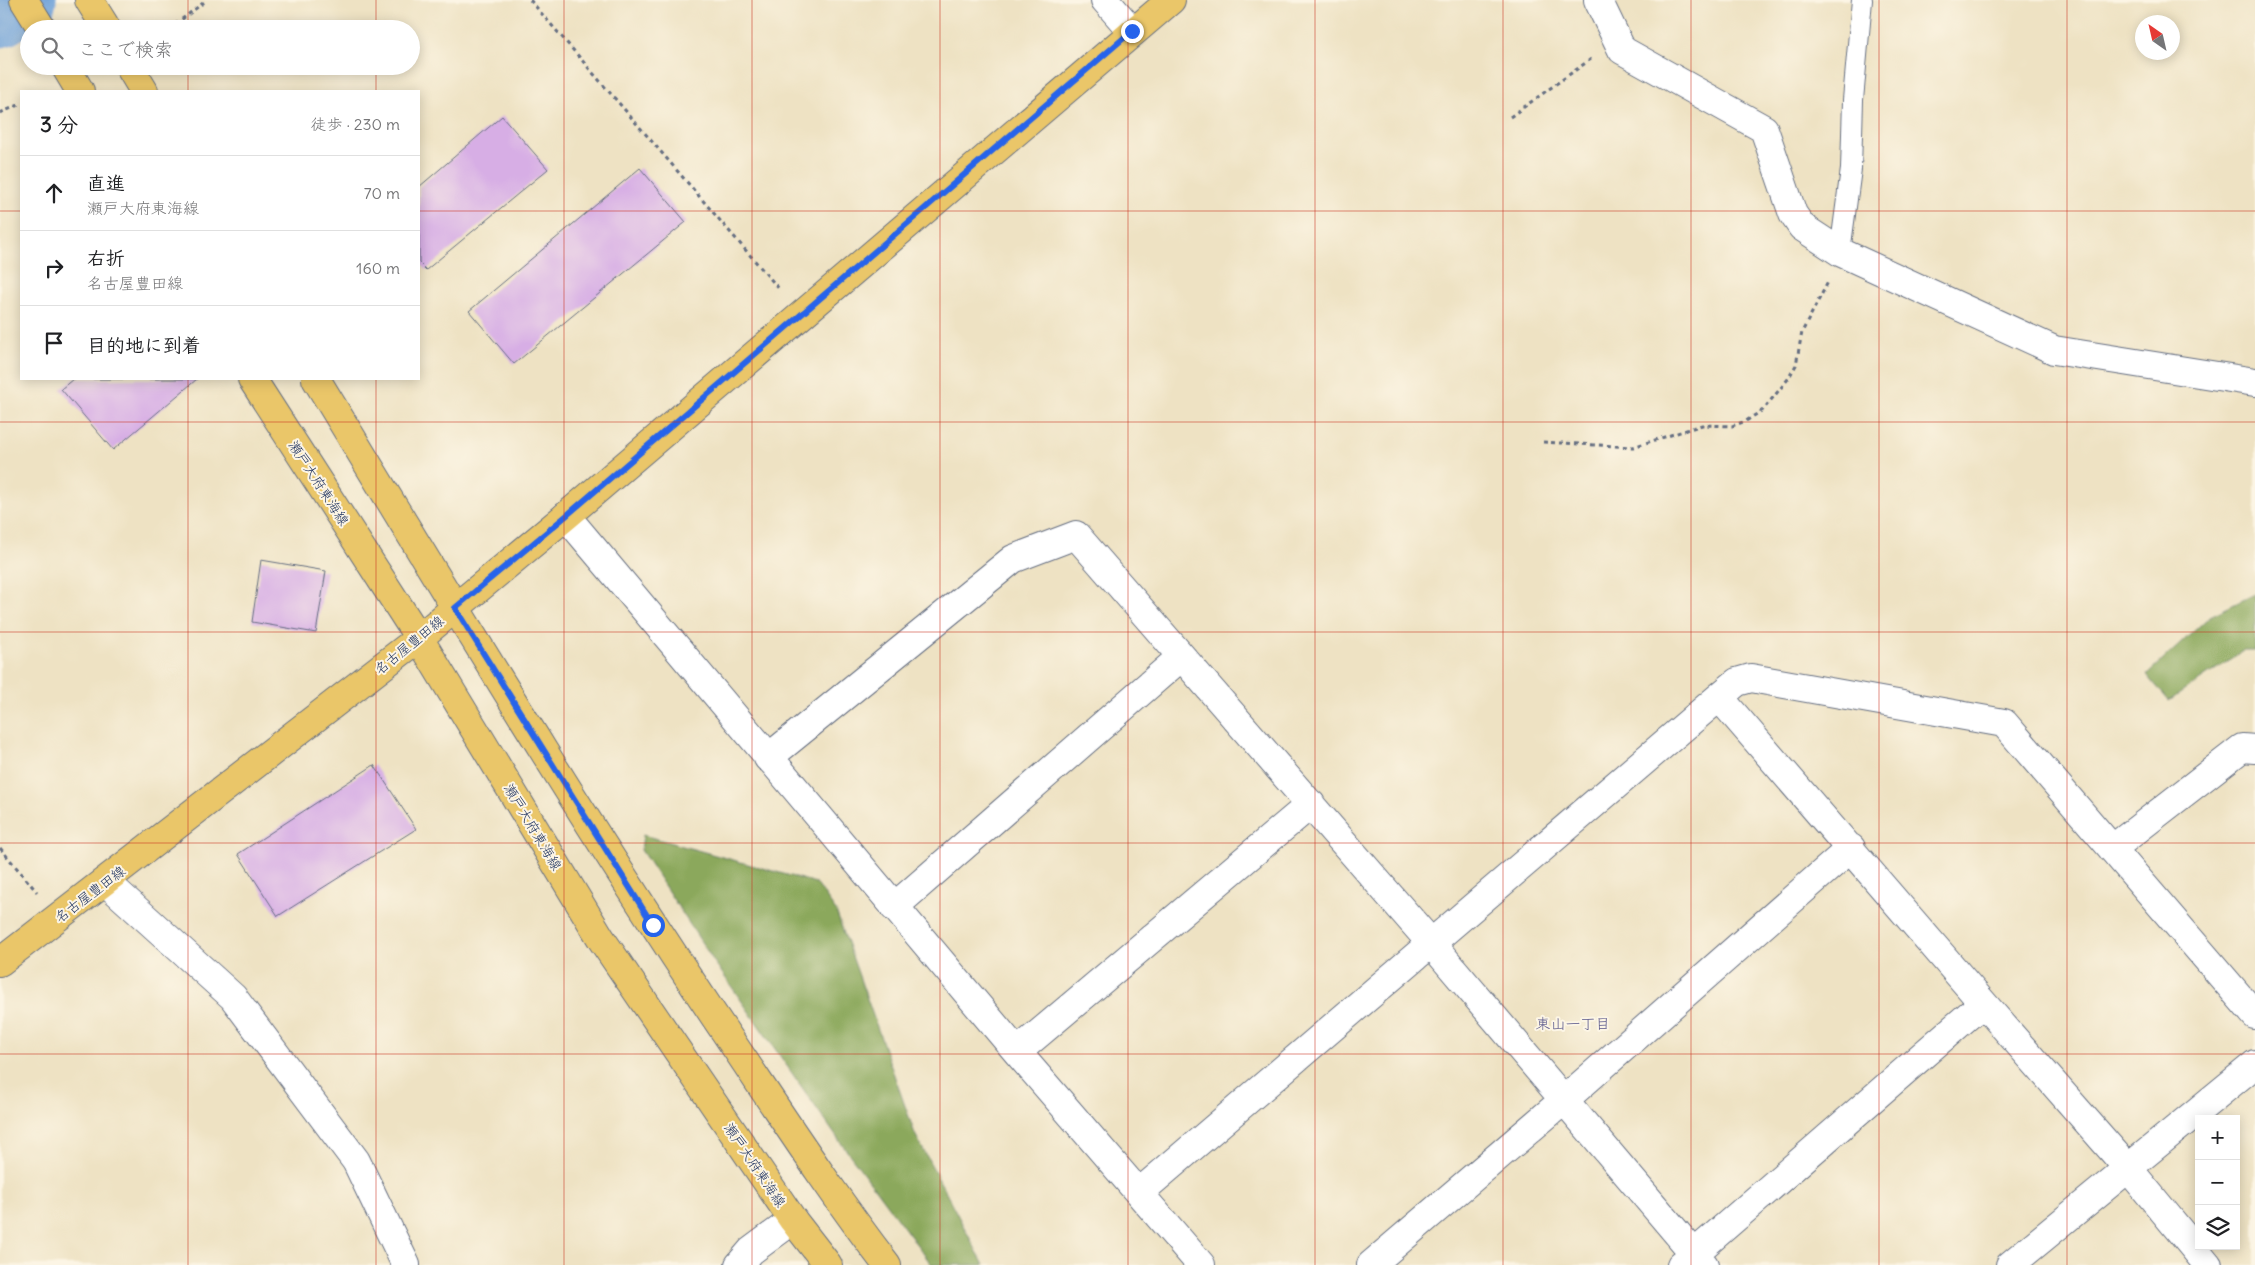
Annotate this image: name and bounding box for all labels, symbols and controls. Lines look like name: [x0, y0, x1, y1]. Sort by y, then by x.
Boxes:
north arrow: [2135, 15, 2180, 60]
search box: [20, 20, 420, 75]
route end: [1121, 20, 1144, 43]
icon: search: [38, 34, 66, 62]
text: ここで検索: [78, 37, 173, 61]
text: 3 分: [40, 111, 78, 138]
text: 徒歩 · 230 m: [311, 114, 400, 134]
text: 直進: [87, 171, 125, 195]
icon: ahead: [40, 179, 68, 207]
text: 70 m: [364, 183, 400, 203]
text: 瀬戸大府東海線: [87, 198, 199, 218]
text: 右折: [87, 246, 125, 270]
icon: right: [40, 254, 68, 282]
text: 160 m: [356, 258, 400, 278]
text: 名古屋豊田線: [87, 273, 183, 293]
icon: arrive: [40, 329, 68, 357]
text: 目的地に到着: [87, 333, 201, 357]
street label: 瀬戸大府東海線: [285, 437, 353, 529]
street label: 名古屋豊田線: [371, 612, 447, 678]
street label: 瀬戸大府東海線: [500, 780, 566, 874]
street label: 名古屋豊田線: [51, 862, 129, 926]
route start: [642, 914, 665, 937]
district label: 東山一丁目: [1535, 1014, 1611, 1033]
map controls: [2195, 1115, 2240, 1250]
button: +: [2195, 1115, 2240, 1160]
street label: 瀬戸大府東海線: [720, 1119, 790, 1211]
button: −: [2195, 1160, 2240, 1205]
button: layers: [2195, 1205, 2240, 1250]

